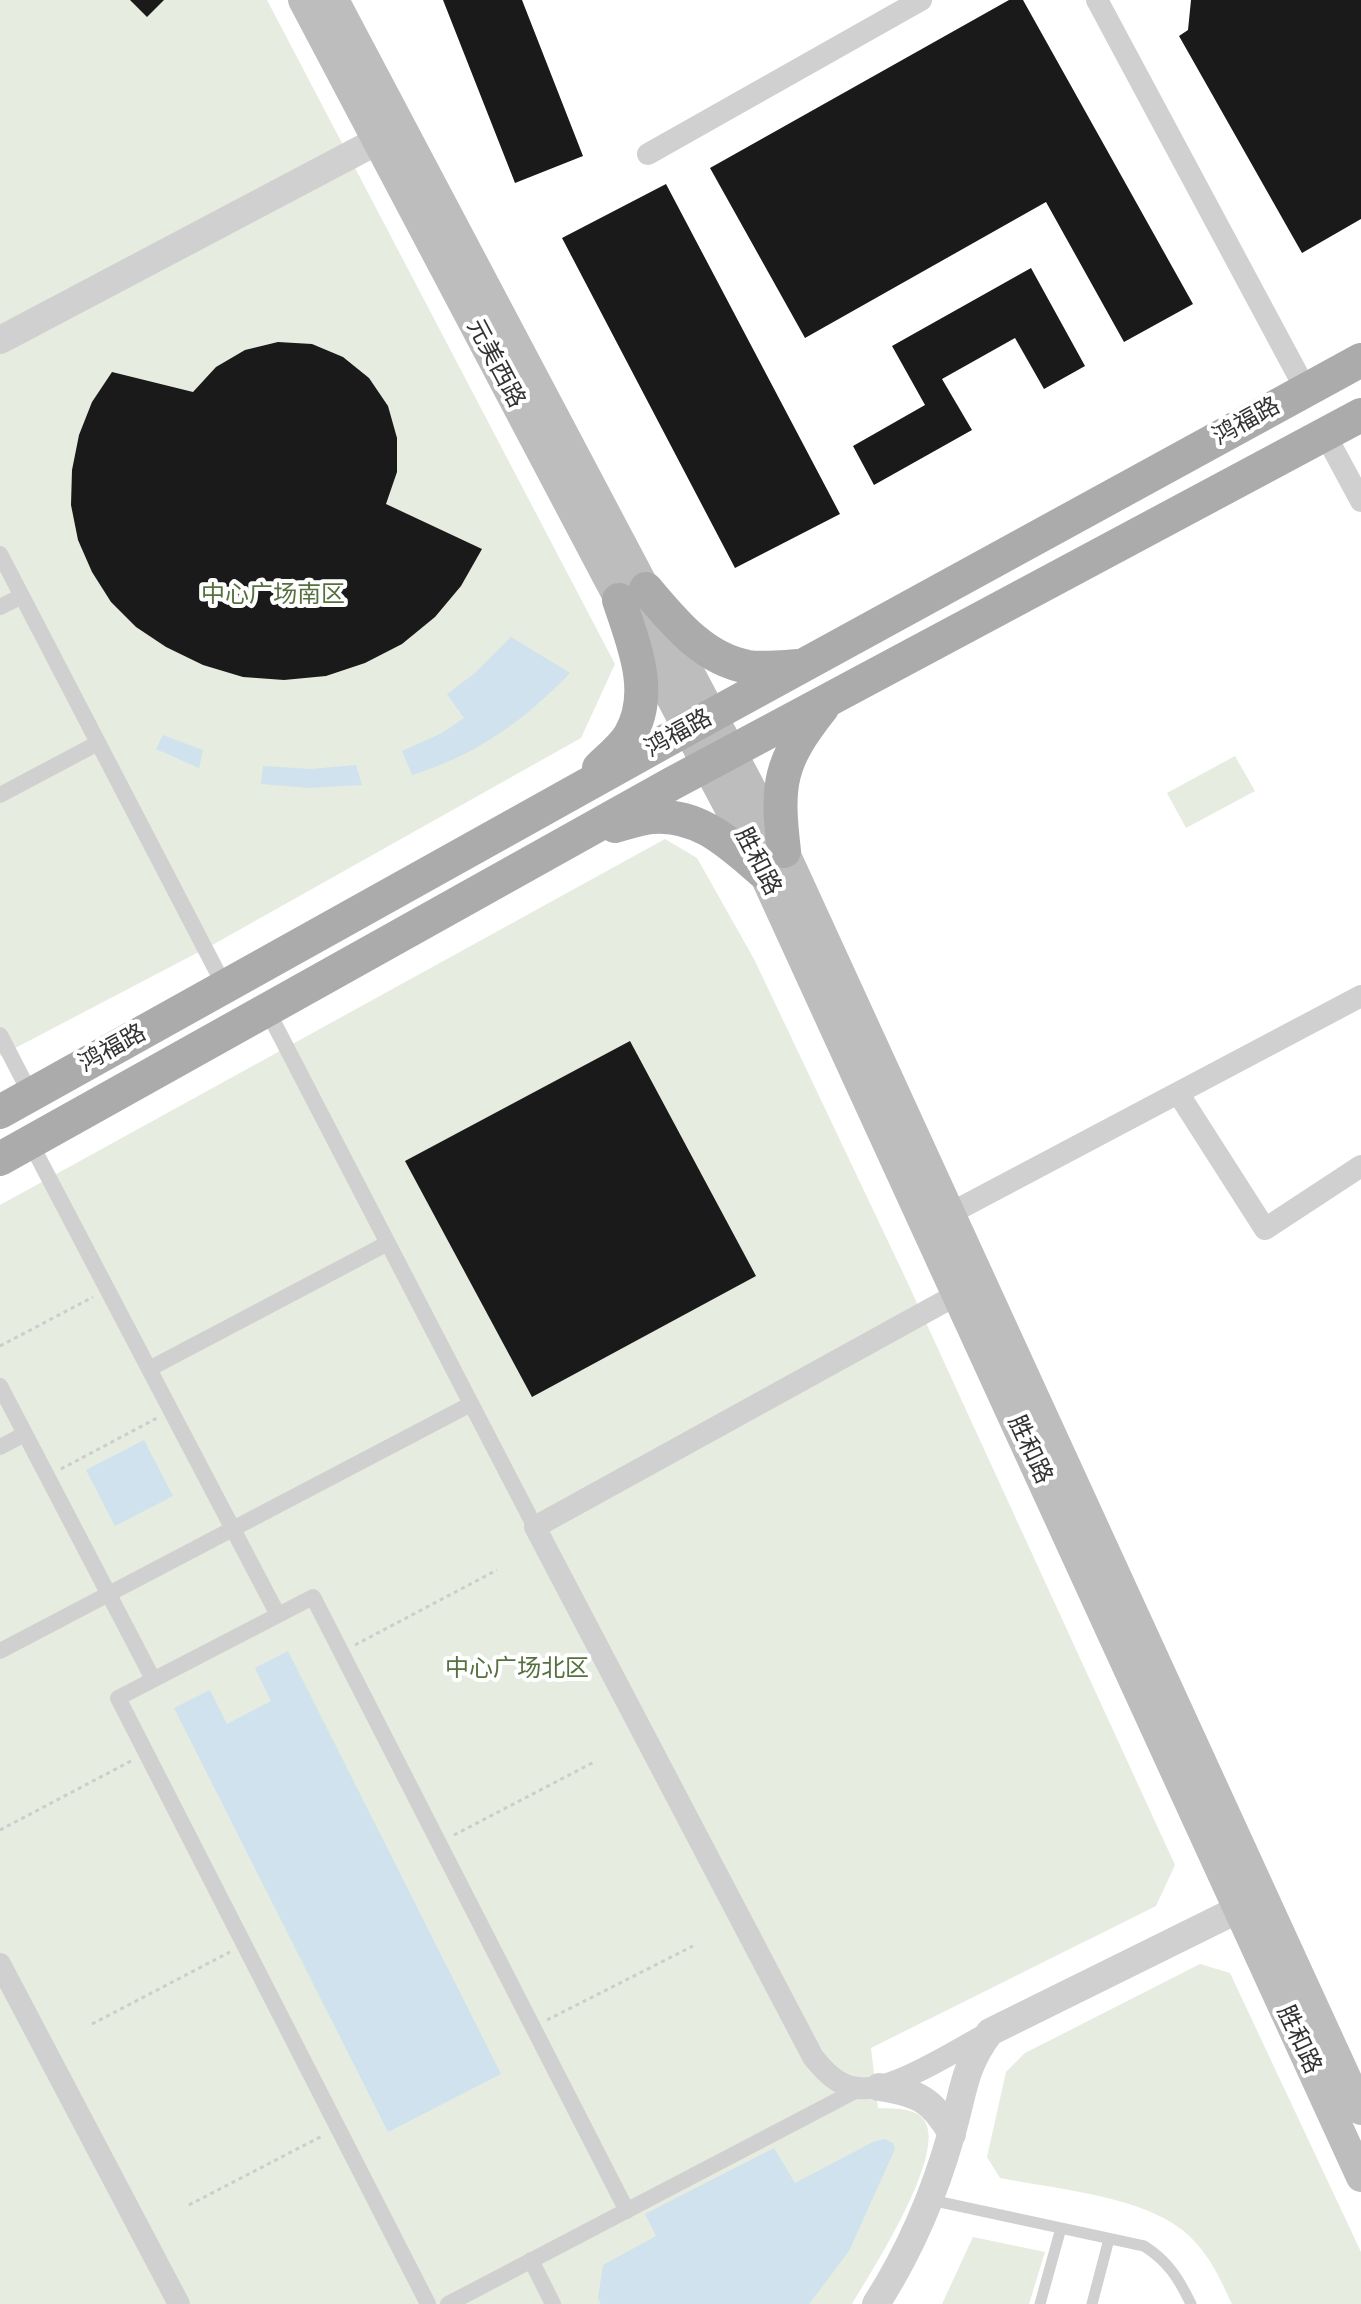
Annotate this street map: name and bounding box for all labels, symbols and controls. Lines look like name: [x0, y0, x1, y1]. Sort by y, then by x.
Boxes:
street label: 元美西路: [460, 315, 530, 413]
street label: 鸿福路: [1209, 392, 1285, 452]
park label: 中心广场南区: [201, 582, 345, 610]
street label: 鸿福路: [641, 704, 717, 764]
street label: 胜和路: [728, 823, 786, 901]
street label: 鸿福路: [75, 1019, 151, 1079]
street label: 胜和路: [1001, 1411, 1057, 1489]
park label: 中心广场北区: [445, 1656, 589, 1684]
street label: 胜和路: [1270, 2001, 1326, 2079]

